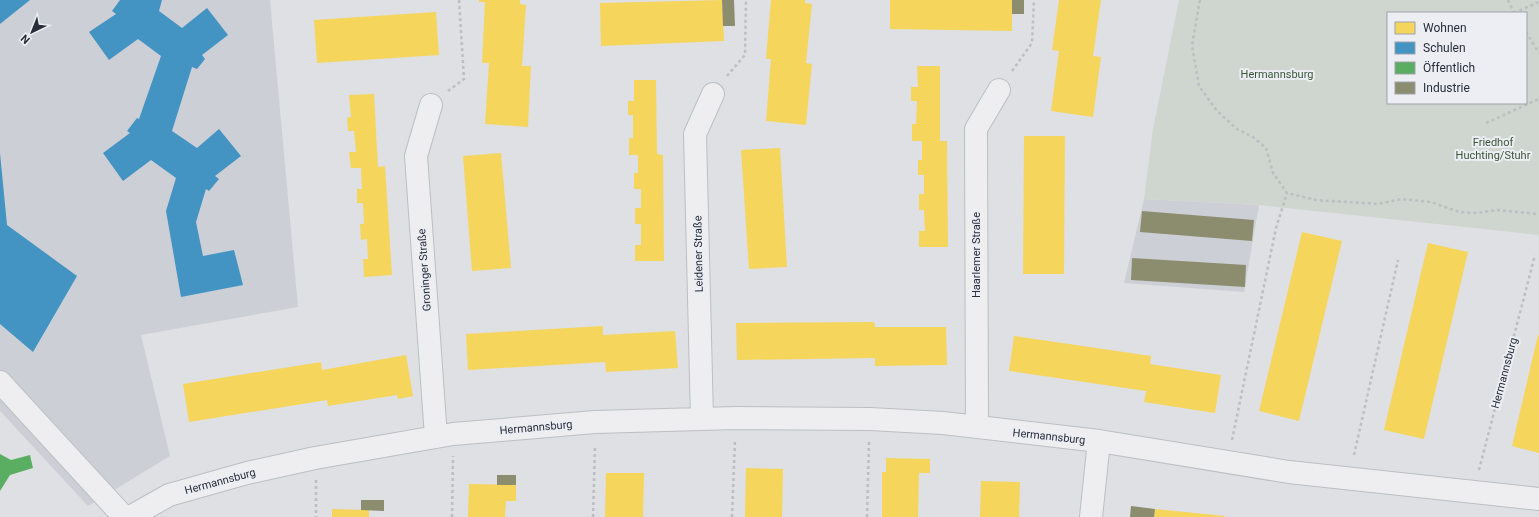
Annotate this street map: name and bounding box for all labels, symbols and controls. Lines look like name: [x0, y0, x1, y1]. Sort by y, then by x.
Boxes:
north arrow: [12, 12, 52, 52]
legend: [1387, 12, 1527, 104]
text: Wohnen: [1423, 21, 1467, 35]
text: N: [18, 31, 33, 46]
text: Schulen: [1423, 41, 1466, 55]
text: Öffentlich: [1423, 60, 1475, 75]
park label: Hermannsburg: [1241, 68, 1313, 81]
text: Industrie: [1423, 81, 1470, 95]
park label: Friedhof Huchting/Stuhr: [1456, 136, 1531, 162]
street label: Haarlemer Straße: [970, 212, 983, 298]
street label: Leidener Straße: [691, 215, 706, 293]
street label: Groninger Straße: [415, 228, 434, 312]
street label: Hermannsburg: [1489, 336, 1520, 410]
street label: Hermannsburg: [499, 418, 573, 437]
street label: Hermannsburg: [1012, 426, 1086, 447]
street label: Hermannsburg: [183, 466, 257, 497]

